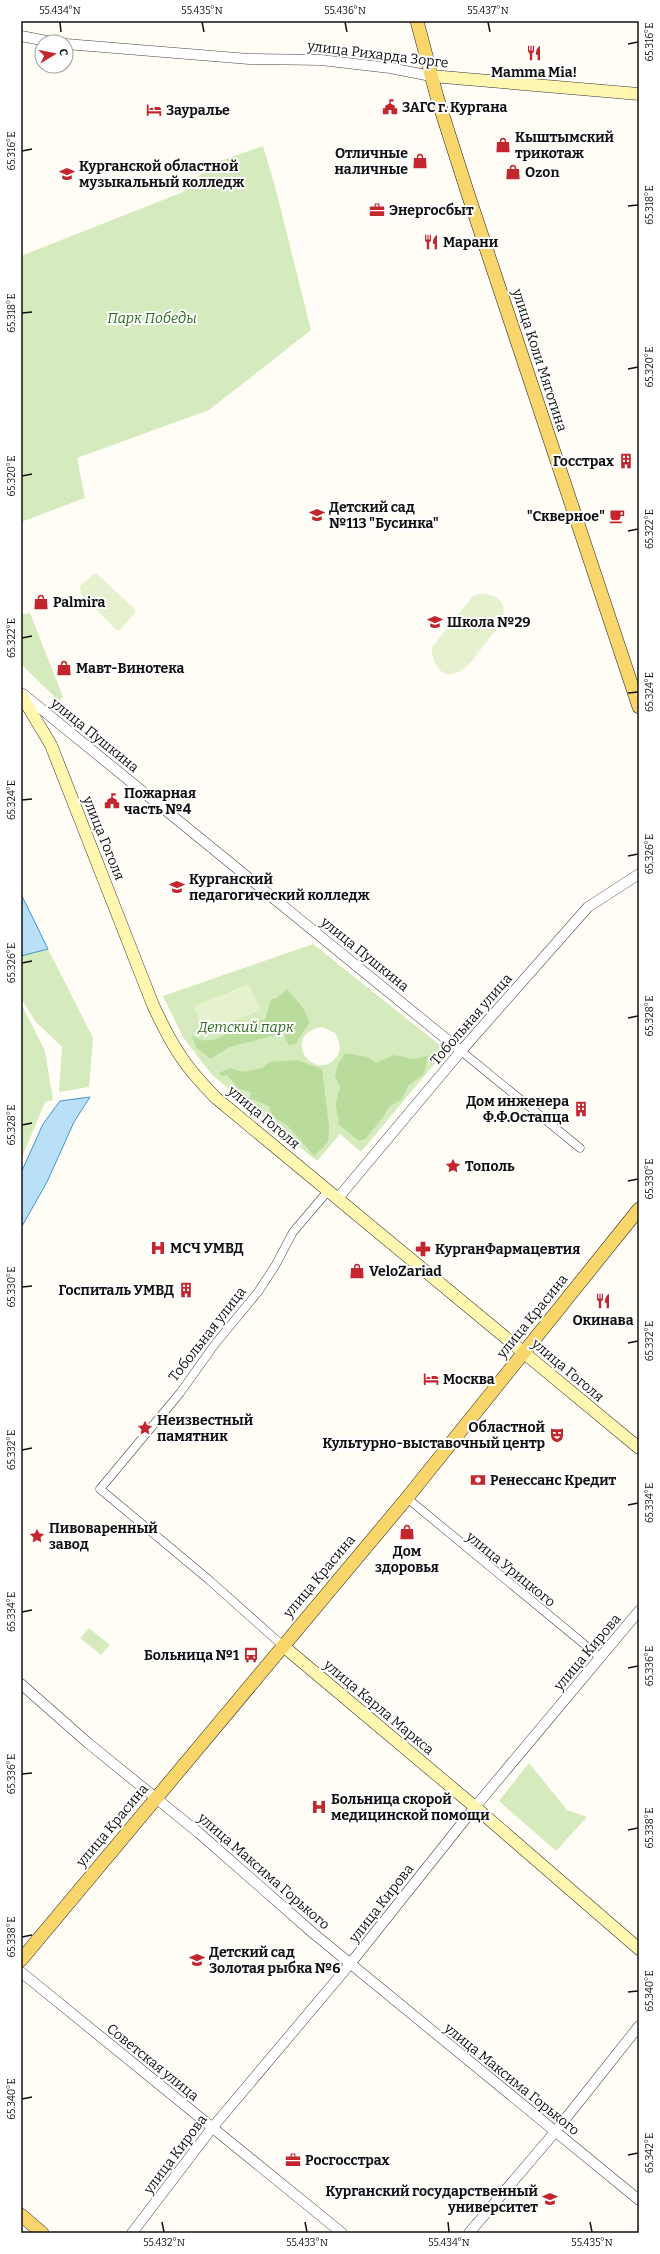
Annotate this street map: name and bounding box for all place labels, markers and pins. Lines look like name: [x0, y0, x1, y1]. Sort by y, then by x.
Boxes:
restaurant icon: Mamma Mia!: [525, 44, 543, 62]
place label: Mamma Mia!: [491, 64, 577, 81]
public building icon: ЗАГС г. Кургана: [381, 98, 399, 116]
place label: ЗАГС г. Кургана: [402, 99, 508, 116]
hotel icon: Зауралье: [145, 101, 163, 119]
place label: Зауралье: [166, 102, 230, 119]
place label: Кыштымский трикотаж: [515, 129, 615, 162]
shop icon: Кыштымский трикотаж: [494, 136, 512, 154]
place label: Отличные наличные: [334, 145, 408, 178]
shop icon: Отличные наличные: [411, 152, 429, 170]
place label: Курганской областной музыкальный колледж: [79, 158, 245, 191]
shop icon: Ozon: [504, 163, 522, 181]
place label: Ozon: [525, 164, 559, 181]
school or university icon: Курганской областной музыкальный колледж: [58, 165, 76, 183]
office icon: Энергосбыт: [368, 201, 386, 219]
place label: Энергосбыт: [389, 202, 474, 219]
restaurant icon: Марани: [422, 233, 440, 251]
place label: Марани: [443, 234, 499, 251]
building icon: Госстрах: [617, 452, 635, 470]
place label: Госстрах: [553, 453, 614, 470]
place label: Детский сад №113 "Бусинка": [329, 499, 439, 532]
school or university icon: Детский сад №113 "Бусинка": [308, 506, 326, 524]
cafe icon: "Скверное": [608, 507, 626, 525]
place label: "Скверное": [527, 508, 605, 525]
shop icon: Palmira: [32, 593, 50, 611]
place label: Palmira: [53, 594, 105, 611]
school or university icon: Школа №29: [426, 613, 444, 631]
place label: Школа №29: [447, 614, 531, 631]
shop icon: Мавт-Винотека: [55, 659, 73, 677]
place label: Мавт-Винотека: [76, 660, 185, 677]
place label: Пожарная часть №4: [124, 785, 196, 818]
public building icon: Пожарная часть №4: [103, 792, 121, 810]
place label: Курганский педагогический колледж: [189, 871, 371, 904]
school or university icon: Курганский педагогический колледж: [168, 878, 186, 896]
place label: Дом инженера Ф.Ф.Остапца: [466, 1093, 569, 1126]
building icon: Дом инженера Ф.Ф.Остапца: [572, 1100, 590, 1118]
place icon: Тополь: [444, 1157, 462, 1175]
place label: Тополь: [465, 1158, 515, 1175]
hospital icon: МСЧ УМВД: [149, 1239, 167, 1257]
place label: МСЧ УМВД: [170, 1240, 244, 1257]
pharmacy icon: КурганФармацевтия: [414, 1240, 432, 1258]
place label: КурганФармацевтия: [435, 1241, 580, 1258]
shop icon: VeloZariad: [348, 1262, 366, 1280]
place label: VeloZariad: [369, 1263, 442, 1280]
building icon: Госпиталь УМВД: [177, 1281, 195, 1299]
place label: Госпиталь УМВД: [59, 1282, 174, 1299]
restaurant icon: Окинава: [594, 1292, 612, 1310]
place label: Окинава: [572, 1312, 634, 1329]
hotel icon: Москва: [422, 1370, 440, 1388]
place label: Москва: [443, 1371, 495, 1388]
place label: Неизвестный памятник: [157, 1412, 254, 1445]
place icon: Неизвестный памятник: [136, 1419, 154, 1437]
place label: Областной Культурно-выставочный центр: [322, 1419, 546, 1452]
theatre icon: Областной Культурно-выставочный центр: [548, 1426, 566, 1444]
bank icon: Ренессанс Кредит: [469, 1471, 487, 1489]
place label: Ренессанс Кредит: [490, 1472, 617, 1489]
place label: Пивоваренный завод: [49, 1520, 158, 1553]
shop icon: Дом здоровья: [398, 1523, 416, 1541]
place icon: Пивоваренный завод: [28, 1527, 46, 1545]
place label: Дом здоровья: [375, 1543, 439, 1576]
bus stop icon: Больница №1: [242, 1646, 260, 1664]
place label: Больница №1: [144, 1647, 239, 1664]
place label: Больница скорой медицинской помощи: [331, 1791, 490, 1824]
hospital icon: Больница скорой медицинской помощи: [310, 1798, 328, 1816]
place label: Детский сад Золотая рыбка №6: [209, 1944, 341, 1977]
school or university icon: Детский сад Золотая рыбка №6: [188, 1951, 206, 1969]
office icon: Росгосстрах: [284, 2151, 302, 2169]
place label: Росгосстрах: [305, 2152, 390, 2169]
place label: Курганский государственный университет: [326, 2183, 539, 2216]
school or university icon: Курганский государственный университет: [541, 2190, 559, 2208]

